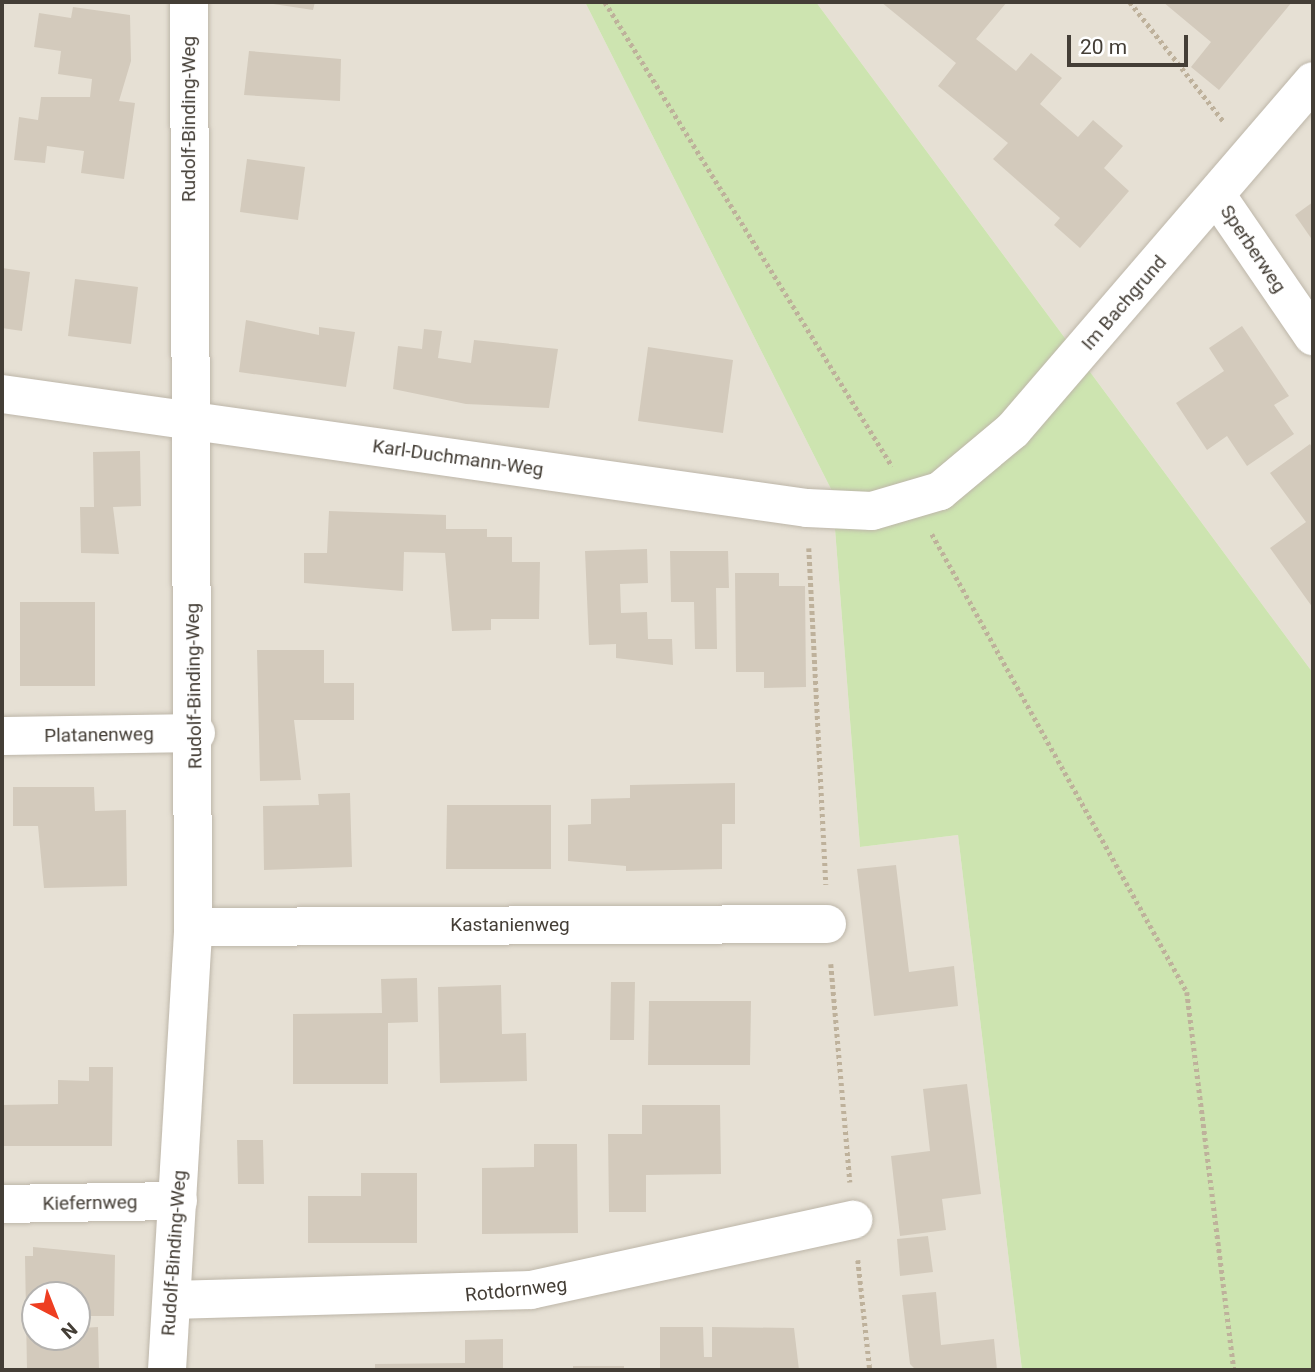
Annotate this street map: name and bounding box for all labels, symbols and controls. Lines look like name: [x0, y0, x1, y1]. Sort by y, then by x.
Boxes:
scale bar: [1070, 21, 1191, 65]
text: 20 m: [1080, 35, 1127, 59]
street label: Rudolf-Binding-Weg: [178, 36, 200, 202]
street label: Sperberweg: [1215, 201, 1291, 297]
street label: Im Bachgrund: [1077, 251, 1171, 355]
street label: Karl-Duchmann-Weg: [371, 435, 545, 481]
street label: Rudolf-Binding-Weg: [181, 603, 207, 769]
street label: Platanenweg: [44, 723, 154, 747]
street label: Kastanienweg: [450, 914, 570, 936]
street label: Rudolf-Binding-Weg: [157, 1169, 191, 1337]
street label: Kiefernweg: [42, 1191, 138, 1215]
street label: Rotdornweg: [464, 1273, 568, 1307]
north arrow: [21, 1281, 91, 1351]
text: N: [56, 1317, 82, 1344]

